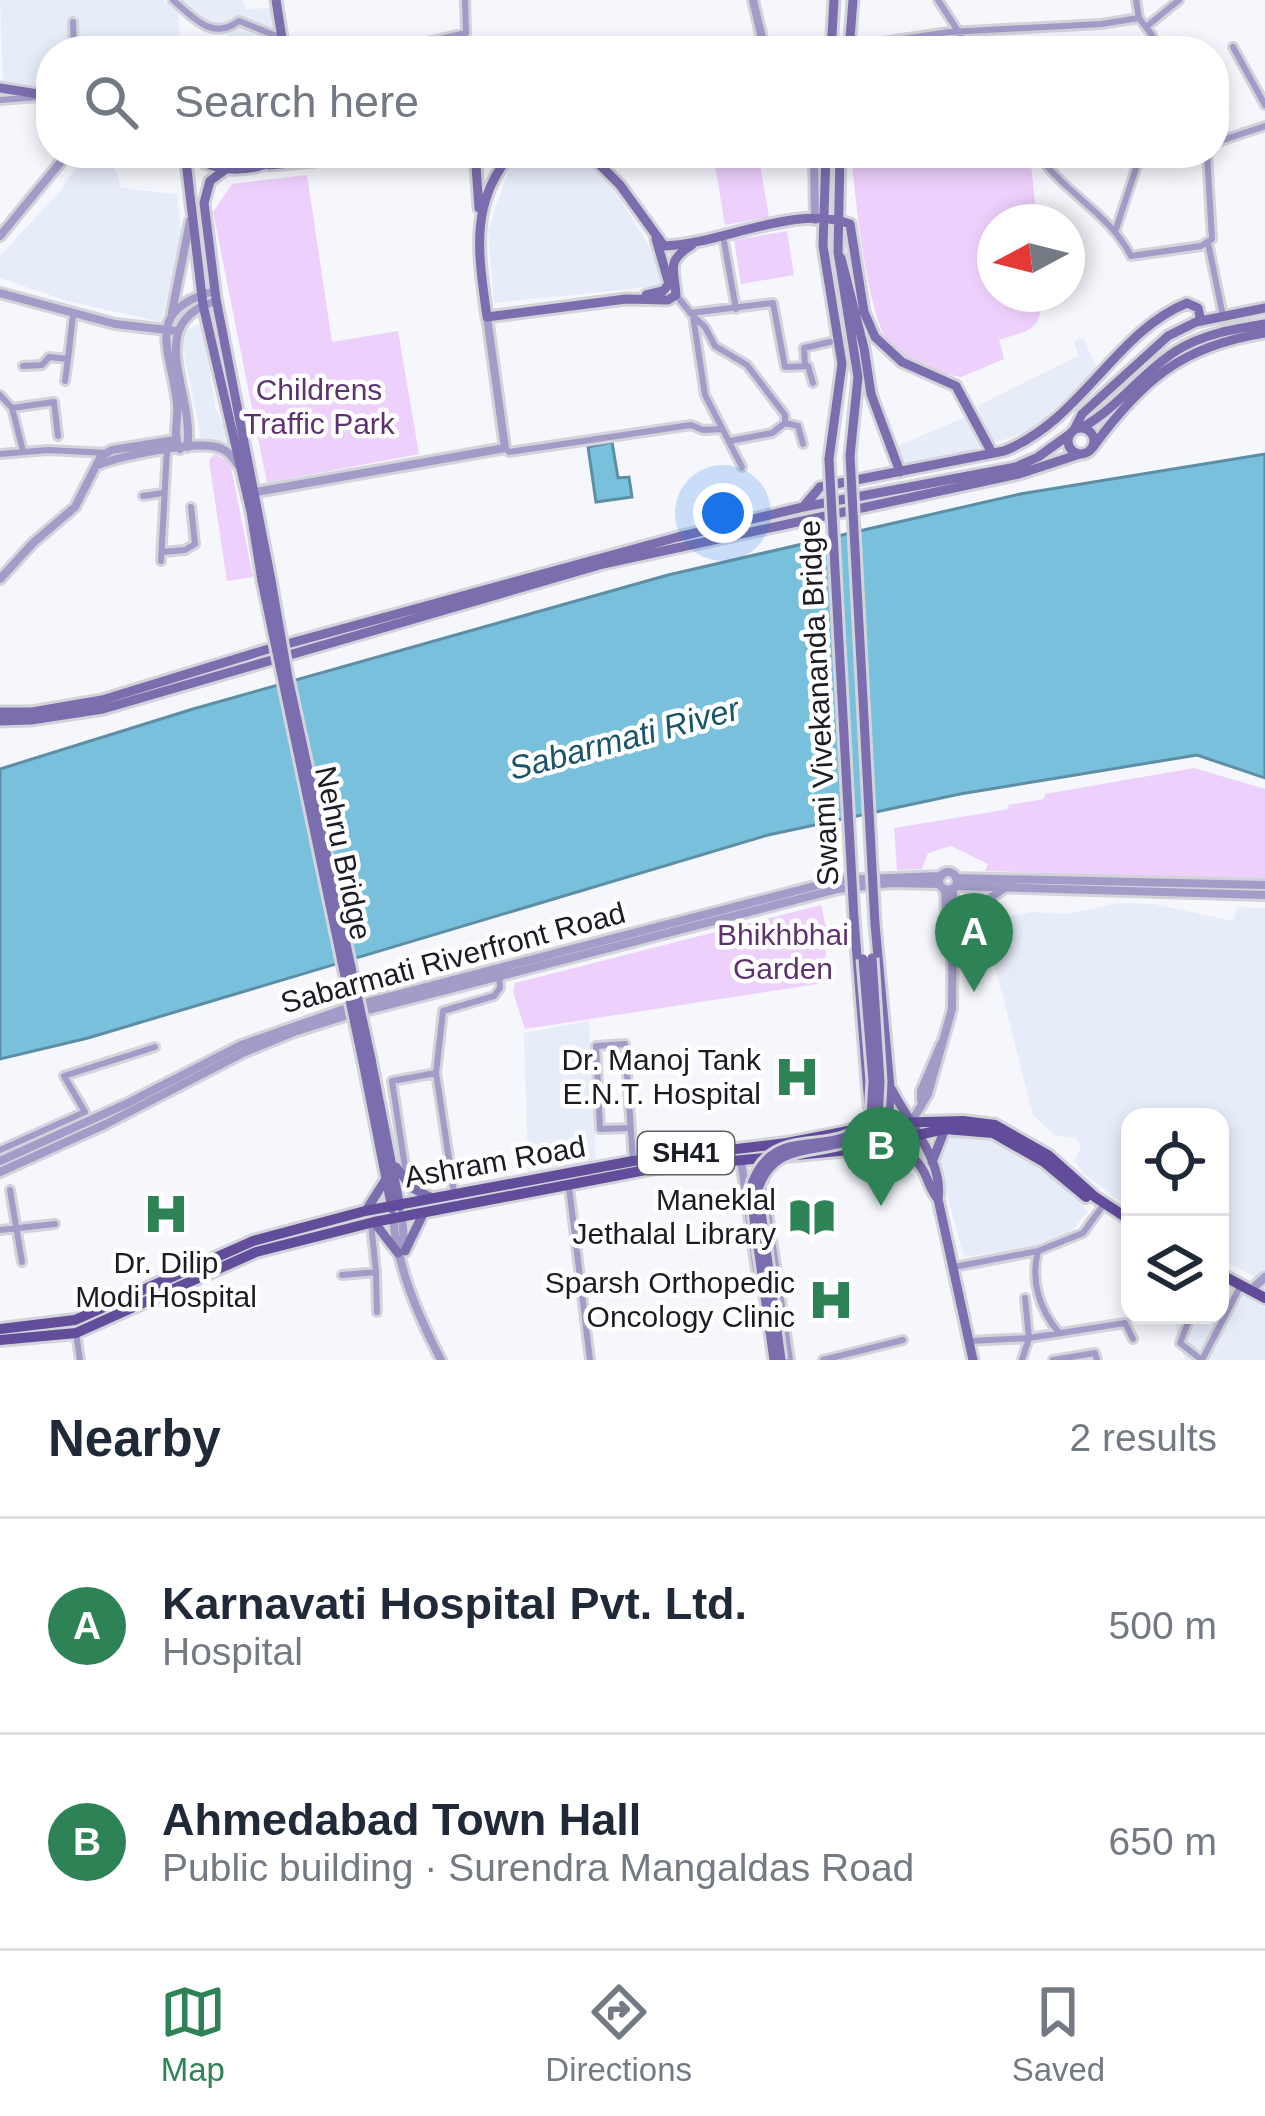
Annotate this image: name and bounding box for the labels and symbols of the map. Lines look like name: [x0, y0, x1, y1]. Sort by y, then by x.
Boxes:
north arrow: [977, 204, 1085, 312]
park label: Childrens Traffic Park: [243, 373, 396, 440]
your location: [693, 483, 753, 543]
street label: Swami Vivekananda Bridge: [792, 519, 845, 887]
water label: Sabarmati River: [505, 689, 745, 787]
street label: Nehru Bridge: [309, 763, 378, 943]
pin: A: [935, 893, 1013, 992]
street label: Sabarmati Riverfront Road: [277, 896, 629, 1019]
park label: Bhikhbhai Garden: [717, 918, 849, 985]
place label: Dr. Manoj Tank E.N.T. Hospital: [561, 1043, 762, 1110]
hospital icon: Dr. Manoj Tank E.N.T. Hospital: [772, 1052, 822, 1102]
pin: B: [842, 1107, 920, 1206]
street label: Ashram Road: [402, 1129, 588, 1194]
road number: SH41: [638, 1132, 734, 1174]
place label: Maneklal Jethalal Library: [573, 1183, 776, 1250]
hospital icon: Dr. Dilip Modi Hospital: [141, 1189, 191, 1239]
library icon: Maneklal Jethalal Library: [787, 1192, 837, 1242]
place label: Dr. Dilip Modi Hospital: [75, 1246, 257, 1313]
place label: Sparsh Orthopedic Oncology Clinic: [545, 1266, 795, 1333]
hospital icon: Sparsh Orthopedic Oncology Clinic: [806, 1275, 856, 1325]

